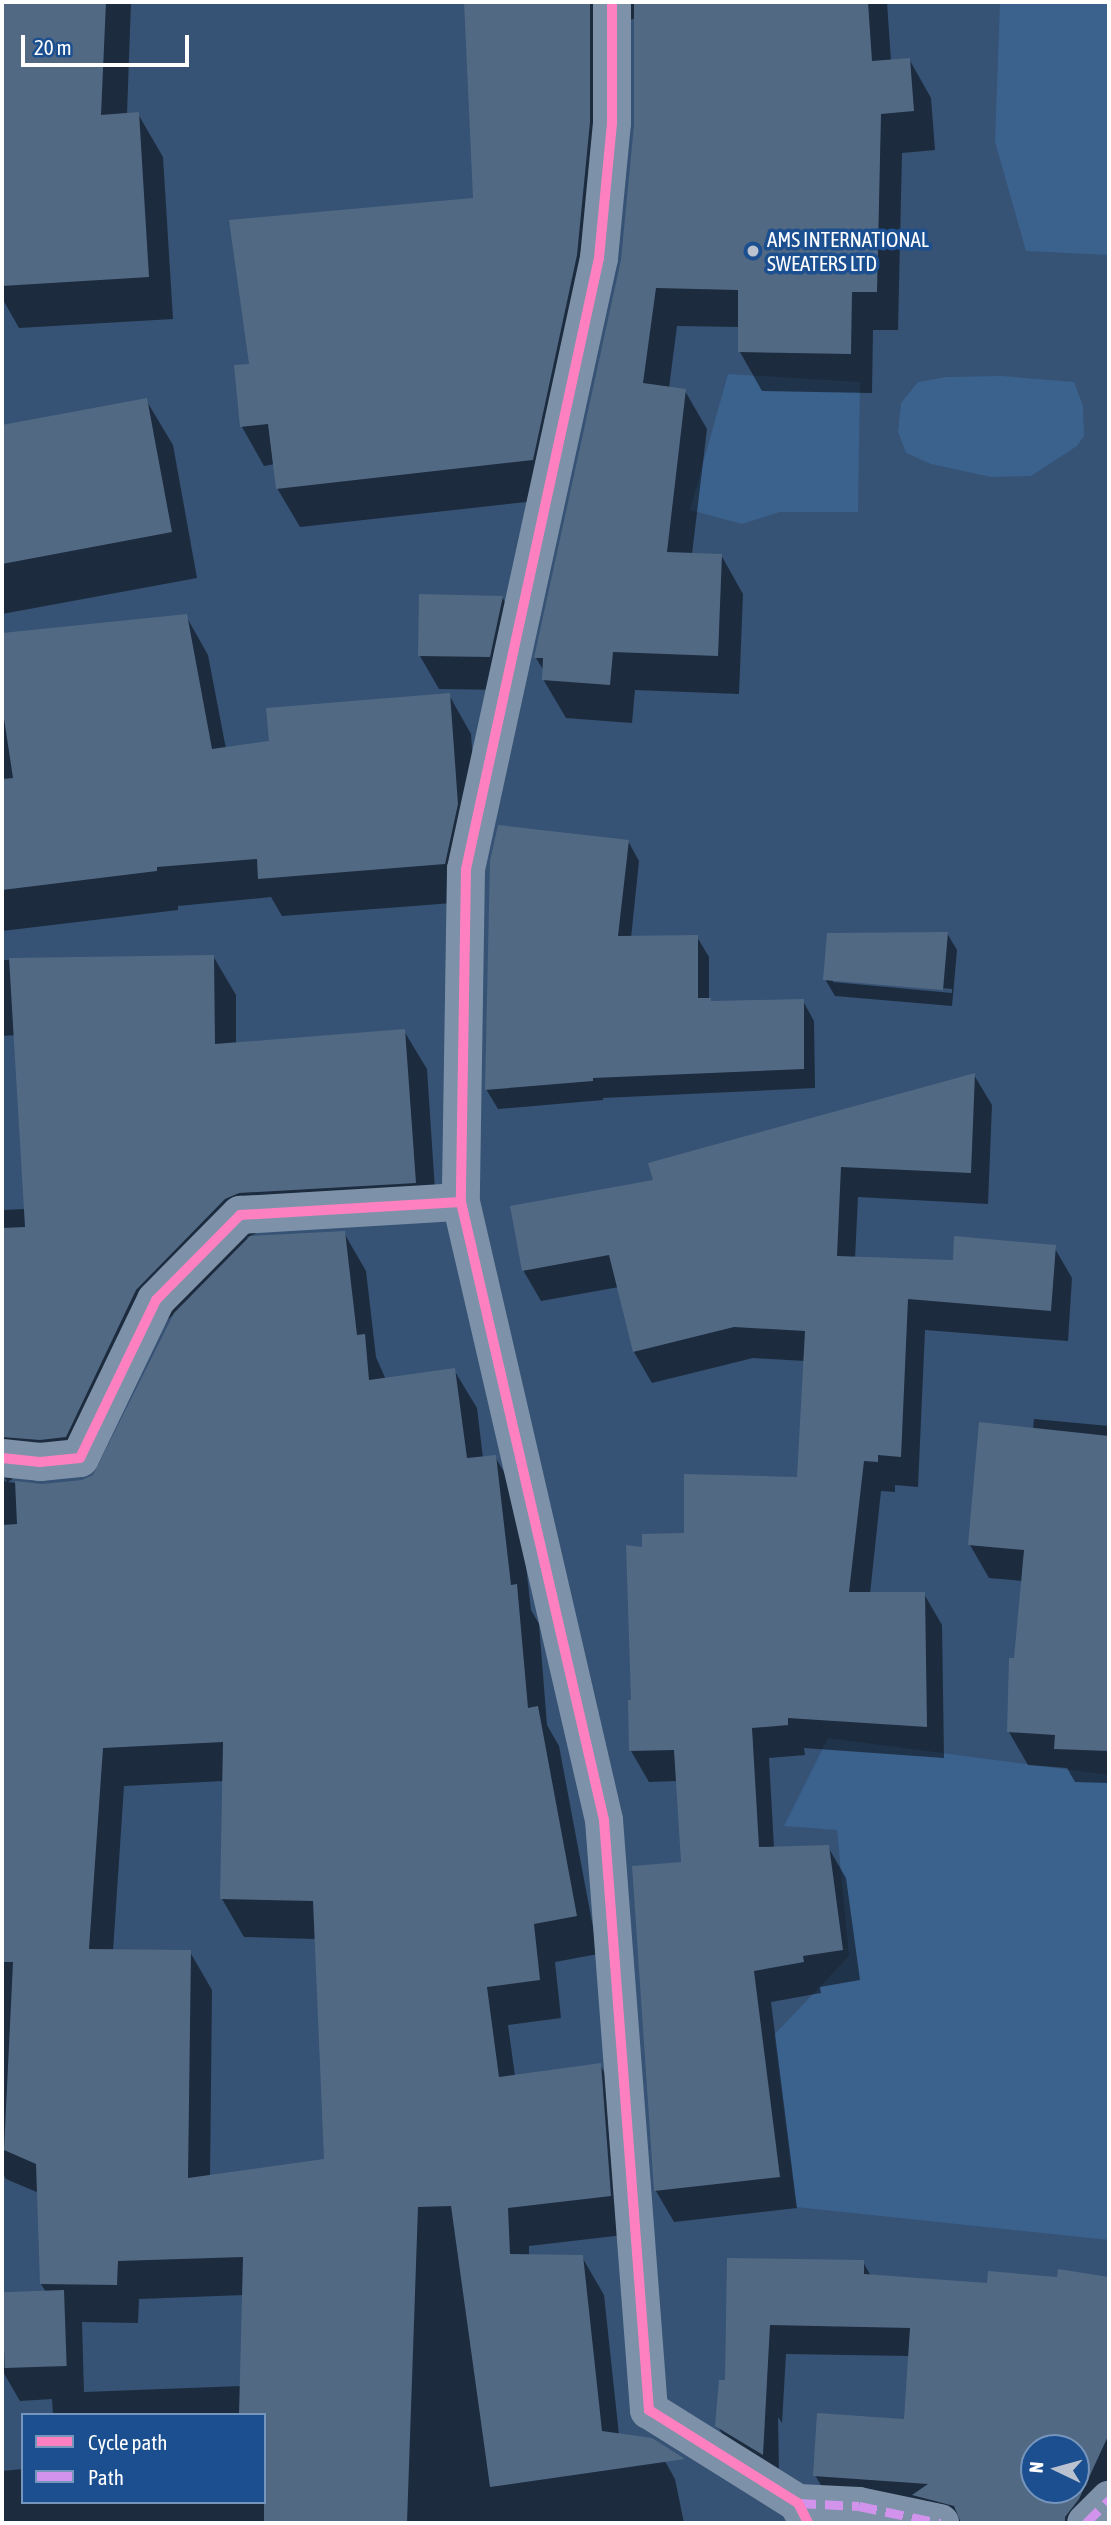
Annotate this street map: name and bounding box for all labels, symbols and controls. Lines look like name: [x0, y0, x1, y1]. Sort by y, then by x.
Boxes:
scale bar: [24, 21, 192, 65]
text: 20 m: [34, 35, 72, 59]
place label: AMS INTERNATIONAL SWEATERS LTD: [767, 226, 929, 276]
marker: AMS INTERNATIONAL SWEATERS LTD: [745, 243, 761, 259]
legend: [21, 2413, 266, 2504]
text: Cycle path: [88, 2430, 167, 2454]
north arrow: [1020, 2434, 1090, 2504]
text: N: [1025, 2461, 1048, 2474]
text: Path: [88, 2465, 124, 2489]

